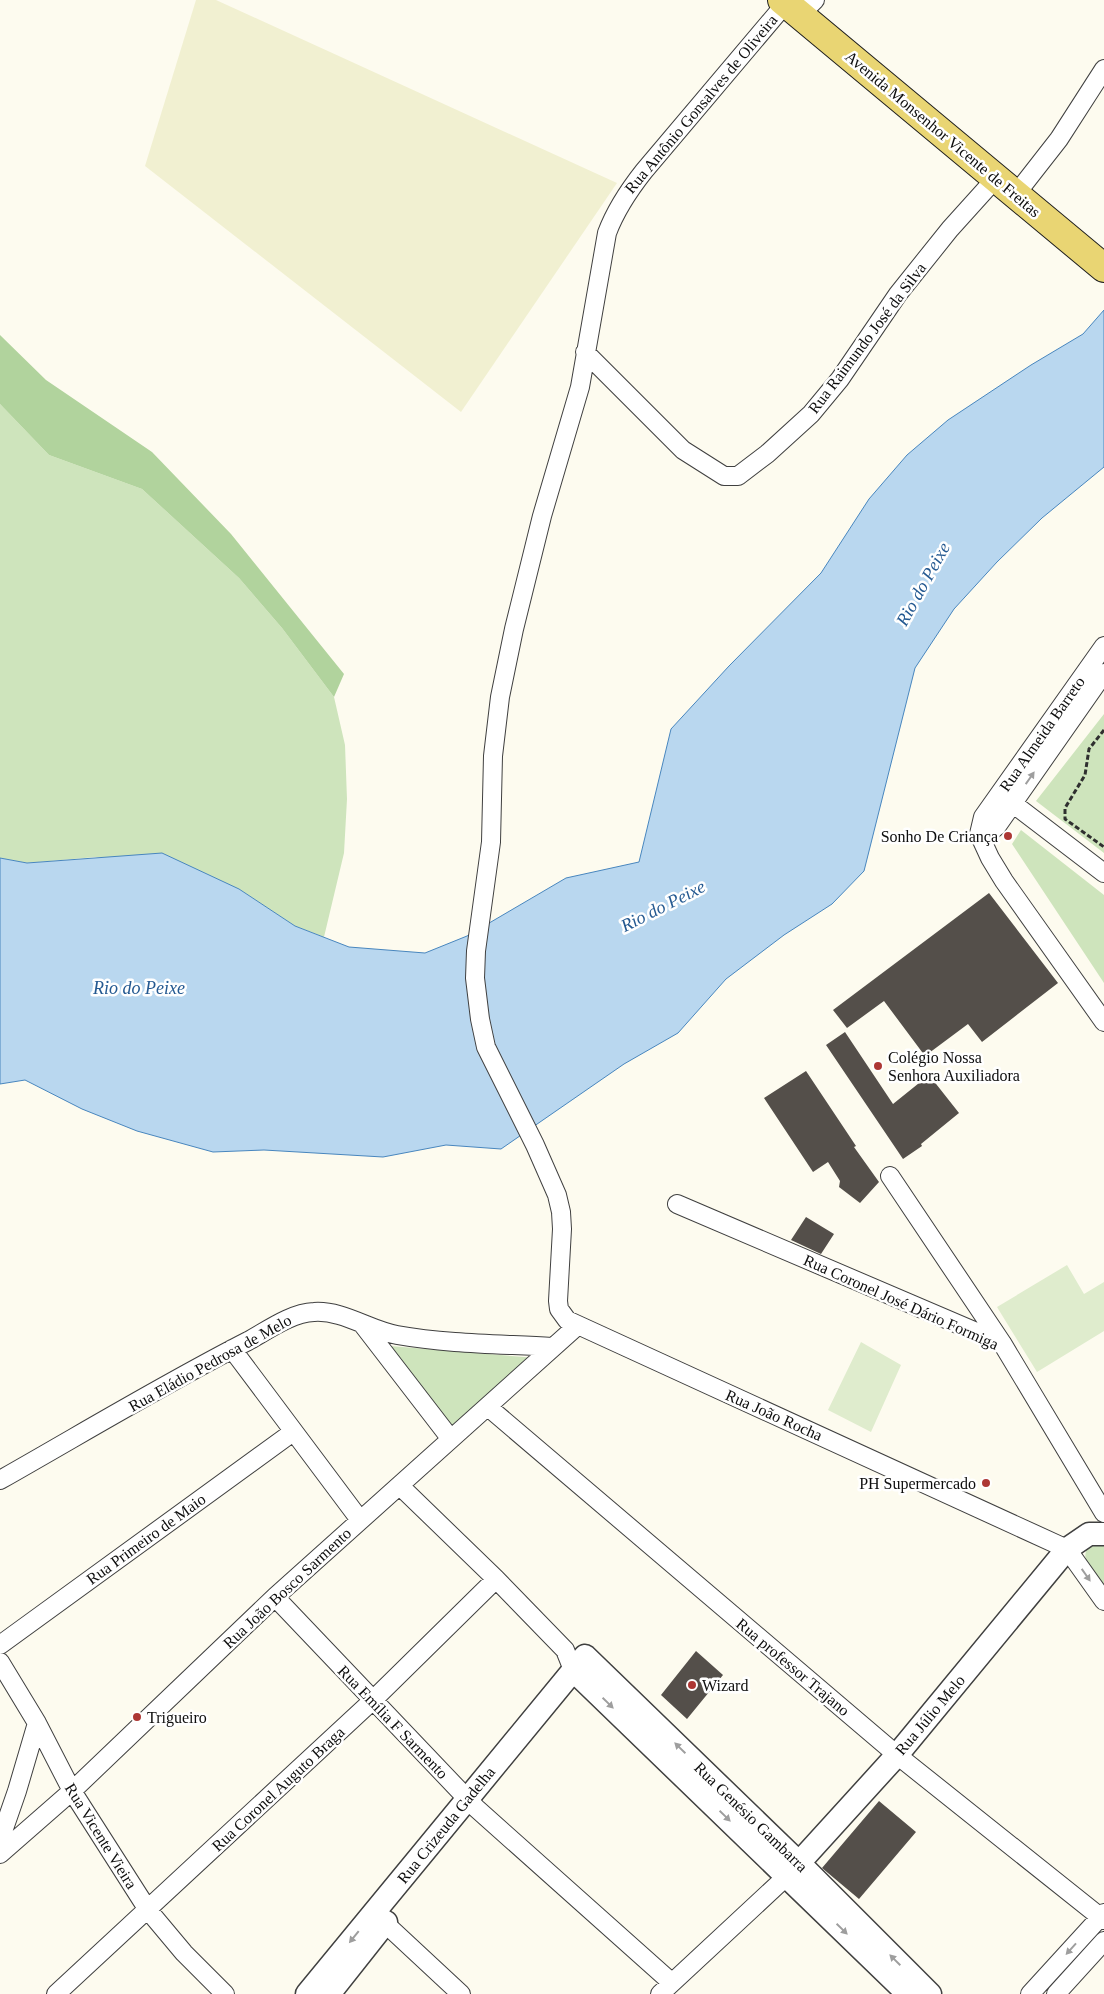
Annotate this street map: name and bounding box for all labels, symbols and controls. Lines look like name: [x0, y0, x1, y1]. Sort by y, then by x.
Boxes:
street label: Rua Antônio Gonsalves de Oliveira: [621, 11, 781, 197]
street label: Avenida Monsenhor Vicente de Freitas: [842, 47, 1044, 221]
street label: Rua Raimundo José da Silva: [805, 259, 929, 417]
water label: Rio do Peixe: [891, 539, 954, 630]
street label: Rua Almeida Barreto: [996, 673, 1088, 795]
one-way arrow: [1025, 771, 1035, 785]
place label: Sonho De Criança: [881, 828, 998, 846]
marker: Sonho De Criança: [1002, 830, 1014, 842]
water label: Rio do Peixe: [617, 876, 709, 936]
water label: Rio do Peixe: [92, 978, 185, 998]
place label: Colégio Nossa Senhora Auxiliadora: [888, 1049, 1020, 1084]
marker: Colégio Nossa Senhora Auxiliadora: [872, 1060, 884, 1072]
street label: Rua Coronel José Dário Formiga: [801, 1251, 1001, 1354]
street label: Rua Eládio Pedrosa de Melo: [126, 1311, 294, 1415]
street label: Rua João Rocha: [723, 1386, 825, 1444]
place label: PH Supermercado: [859, 1475, 976, 1493]
marker: PH Supermercado: [980, 1477, 992, 1489]
street label: Rua Primeiro de Maio: [83, 1490, 209, 1588]
street label: Rua João Bosco Sarmento: [220, 1524, 354, 1652]
one-way arrow: [1081, 1568, 1091, 1582]
street label: Rua professor Trajano: [732, 1615, 853, 1720]
street label: Rua Emília F Sarmento: [335, 1662, 451, 1782]
street label: Rua Júlio Melo: [892, 1672, 968, 1758]
place label: Wizard: [702, 1677, 748, 1694]
marker: Wizard: [686, 1679, 698, 1691]
one-way arrow: [602, 1697, 614, 1709]
place label: Trigueiro: [147, 1709, 207, 1727]
marker: Trigueiro: [131, 1711, 143, 1723]
street label: Rua Coronel Auguto Braga: [208, 1723, 348, 1856]
one-way arrow: [674, 1742, 686, 1754]
street label: Rua Genésio Gambarra: [691, 1759, 811, 1875]
street label: Rua Crizeuda Gadelha: [394, 1763, 498, 1887]
street label: Rua Vicente Vieira: [62, 1780, 140, 1892]
one-way arrow: [719, 1810, 731, 1822]
one-way arrow: [835, 1923, 847, 1935]
one-way arrow: [348, 1931, 359, 1944]
one-way arrow: [1065, 1942, 1077, 1954]
one-way arrow: [890, 1954, 902, 1966]

